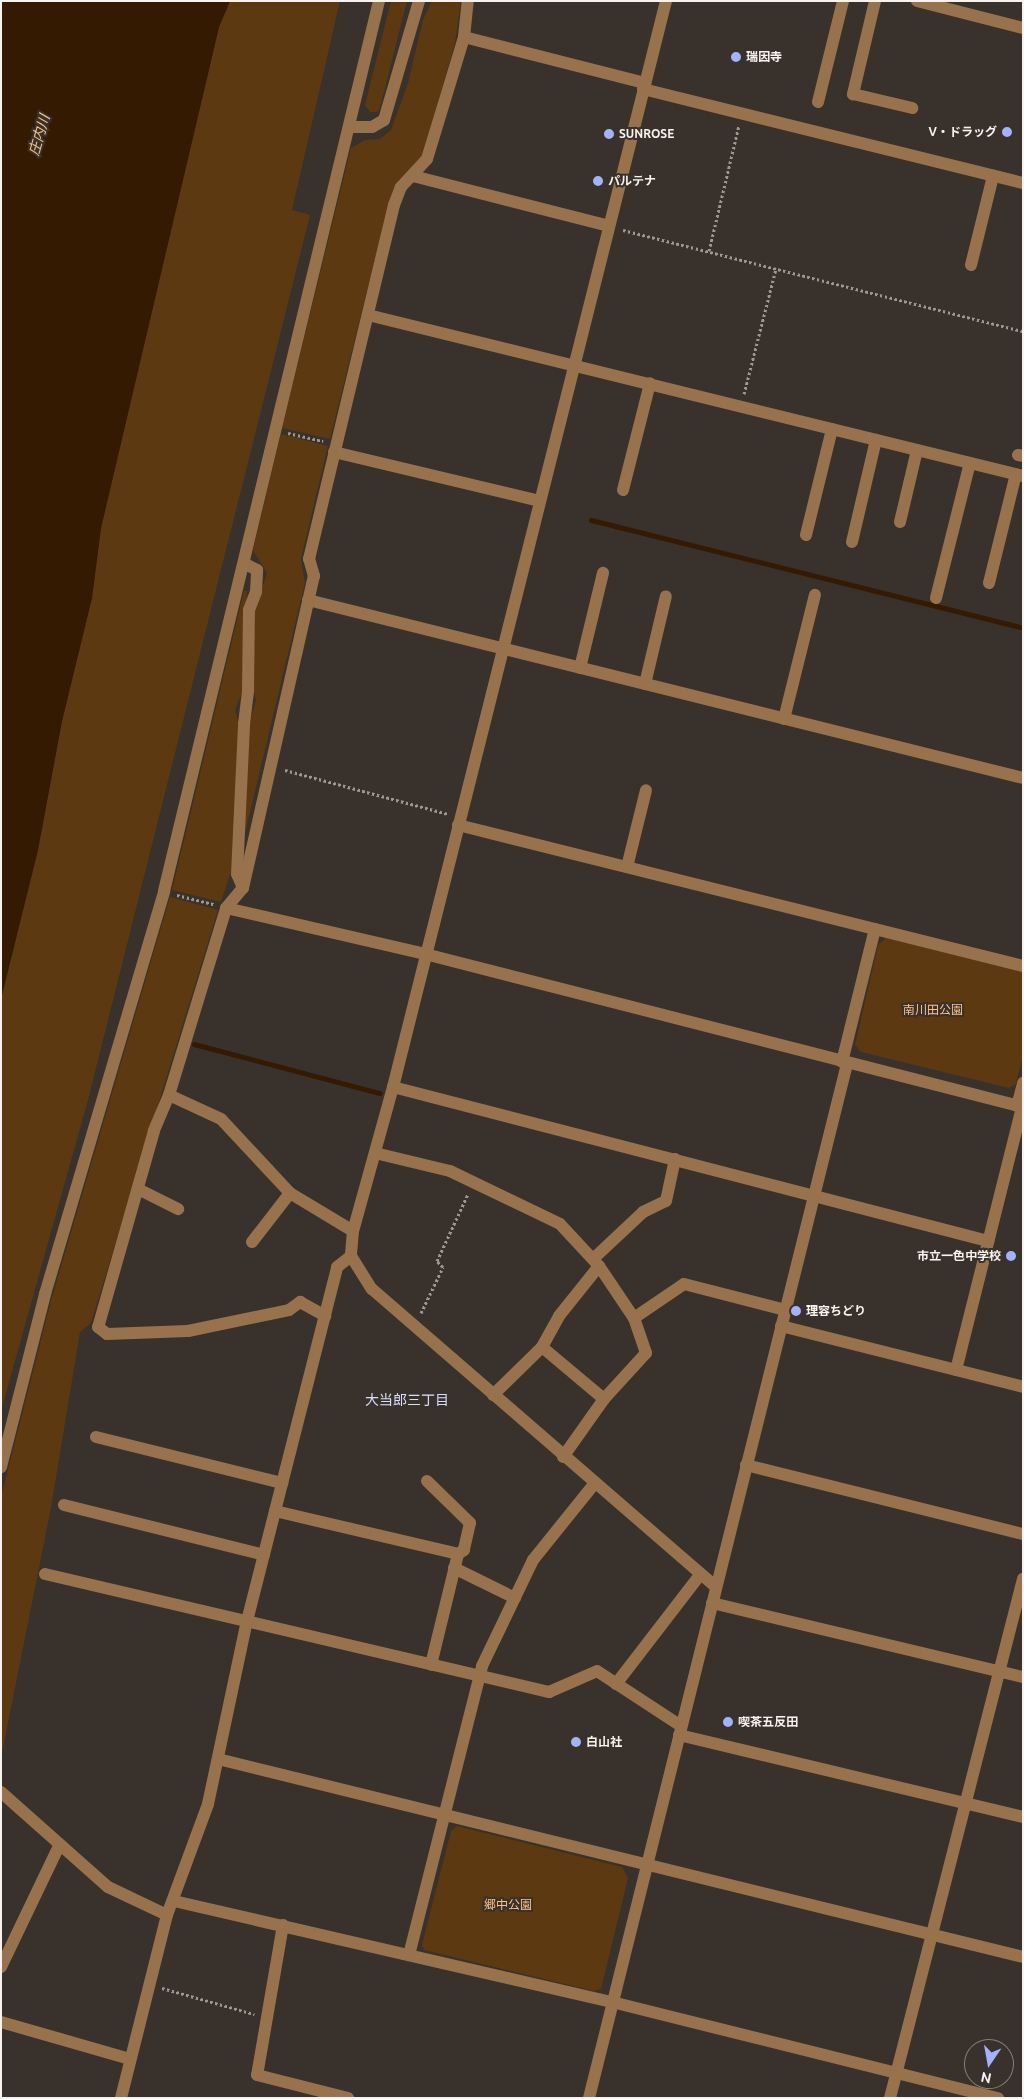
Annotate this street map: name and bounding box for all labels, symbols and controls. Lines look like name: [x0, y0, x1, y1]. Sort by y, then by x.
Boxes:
place label: 瑞因寺: [746, 50, 782, 64]
marker: 瑞因寺: [730, 51, 742, 63]
water label: 庄内川: [25, 112, 53, 158]
place label: V・ドラッグ: [929, 125, 997, 139]
marker: V・ドラッグ: [1001, 126, 1013, 138]
place label: SUNROSE: [619, 127, 674, 141]
marker: SUNROSE: [603, 128, 615, 140]
place label: パルテナ: [608, 174, 656, 188]
marker: パルテナ: [592, 175, 604, 187]
park label: 南川田公園: [903, 1003, 963, 1017]
place label: 市立一色中学校: [917, 1249, 1001, 1263]
marker: 市立一色中学校: [1005, 1250, 1017, 1262]
place label: 理容ちどり: [806, 1304, 866, 1318]
marker: 理容ちどり: [790, 1305, 802, 1317]
district label: 大当郎三丁目: [365, 1392, 449, 1408]
place label: 喫茶五反田: [738, 1715, 798, 1729]
marker: 喫茶五反田: [722, 1716, 734, 1728]
place label: 白山社: [586, 1735, 622, 1749]
marker: 白山社: [570, 1736, 582, 1748]
park label: 郷中公園: [484, 1898, 532, 1912]
north arrow: [964, 2039, 1014, 2089]
text: N: [979, 2069, 993, 2087]

